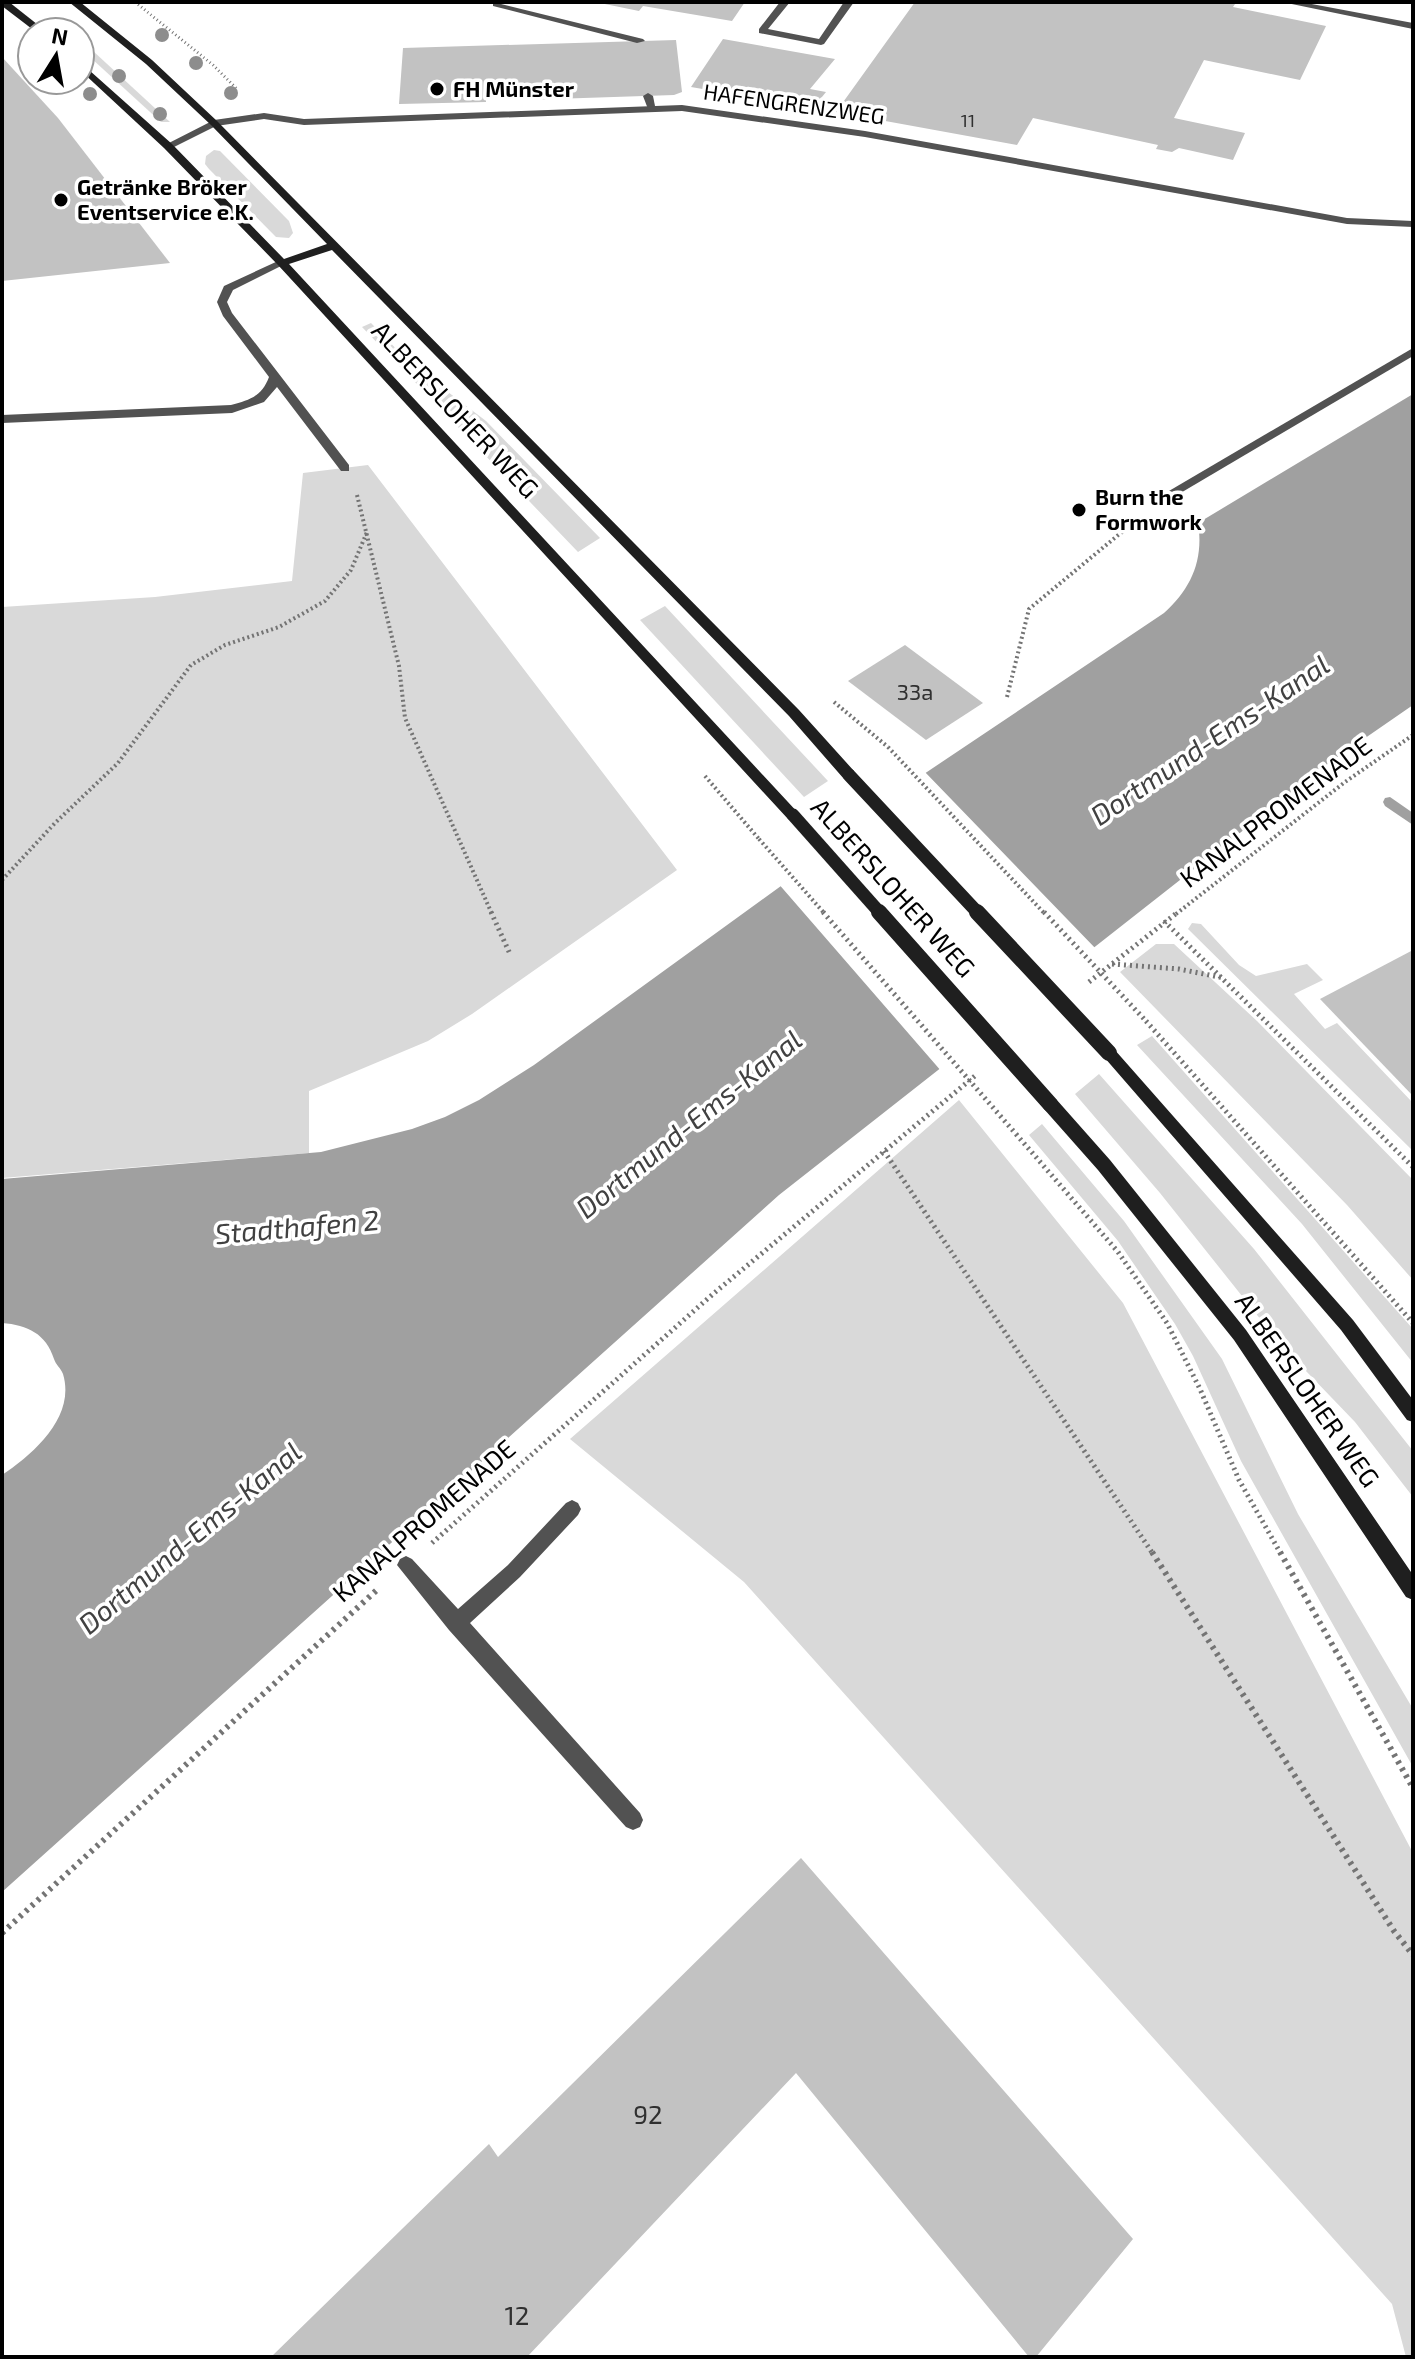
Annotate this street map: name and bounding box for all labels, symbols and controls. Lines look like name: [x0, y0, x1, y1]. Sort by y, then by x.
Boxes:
north arrow: [16, 16, 96, 96]
text: N: [50, 21, 70, 50]
place label: FH Münster: [453, 75, 575, 101]
street label: HAFENGRENZWEG: [702, 77, 886, 129]
marker: FH Münster: [428, 80, 446, 98]
house number: 11: [961, 109, 975, 131]
place label: Getränke Bröker Eventservice e.K.: [77, 173, 254, 224]
marker: Getränke Bröker Eventservice e.K.: [52, 191, 70, 209]
street label: ALBERSLOHER WEG: [366, 314, 546, 504]
place label: Burn the Formwork: [1095, 483, 1203, 534]
marker: Burn the Formwork: [1070, 501, 1088, 519]
water label: Dortmund-Ems-Kanal: [1084, 647, 1335, 832]
house number: 33a: [897, 678, 933, 704]
street label: KANALPROMENADE: [1173, 729, 1377, 893]
street label: ALBERSLOHER WEG: [806, 791, 983, 983]
water label: Dortmund-Ems-Kanal: [569, 1022, 808, 1225]
water label: Stadthafen 2: [214, 1202, 380, 1250]
street label: ALBERSLOHER WEG: [1230, 1286, 1387, 1492]
street label: KANALPROMENADE: [325, 1432, 521, 1608]
water label: Dortmund-Ems-Kanal: [71, 1434, 308, 1640]
house number: 92: [633, 2098, 663, 2129]
house number: 12: [505, 2299, 529, 2330]

